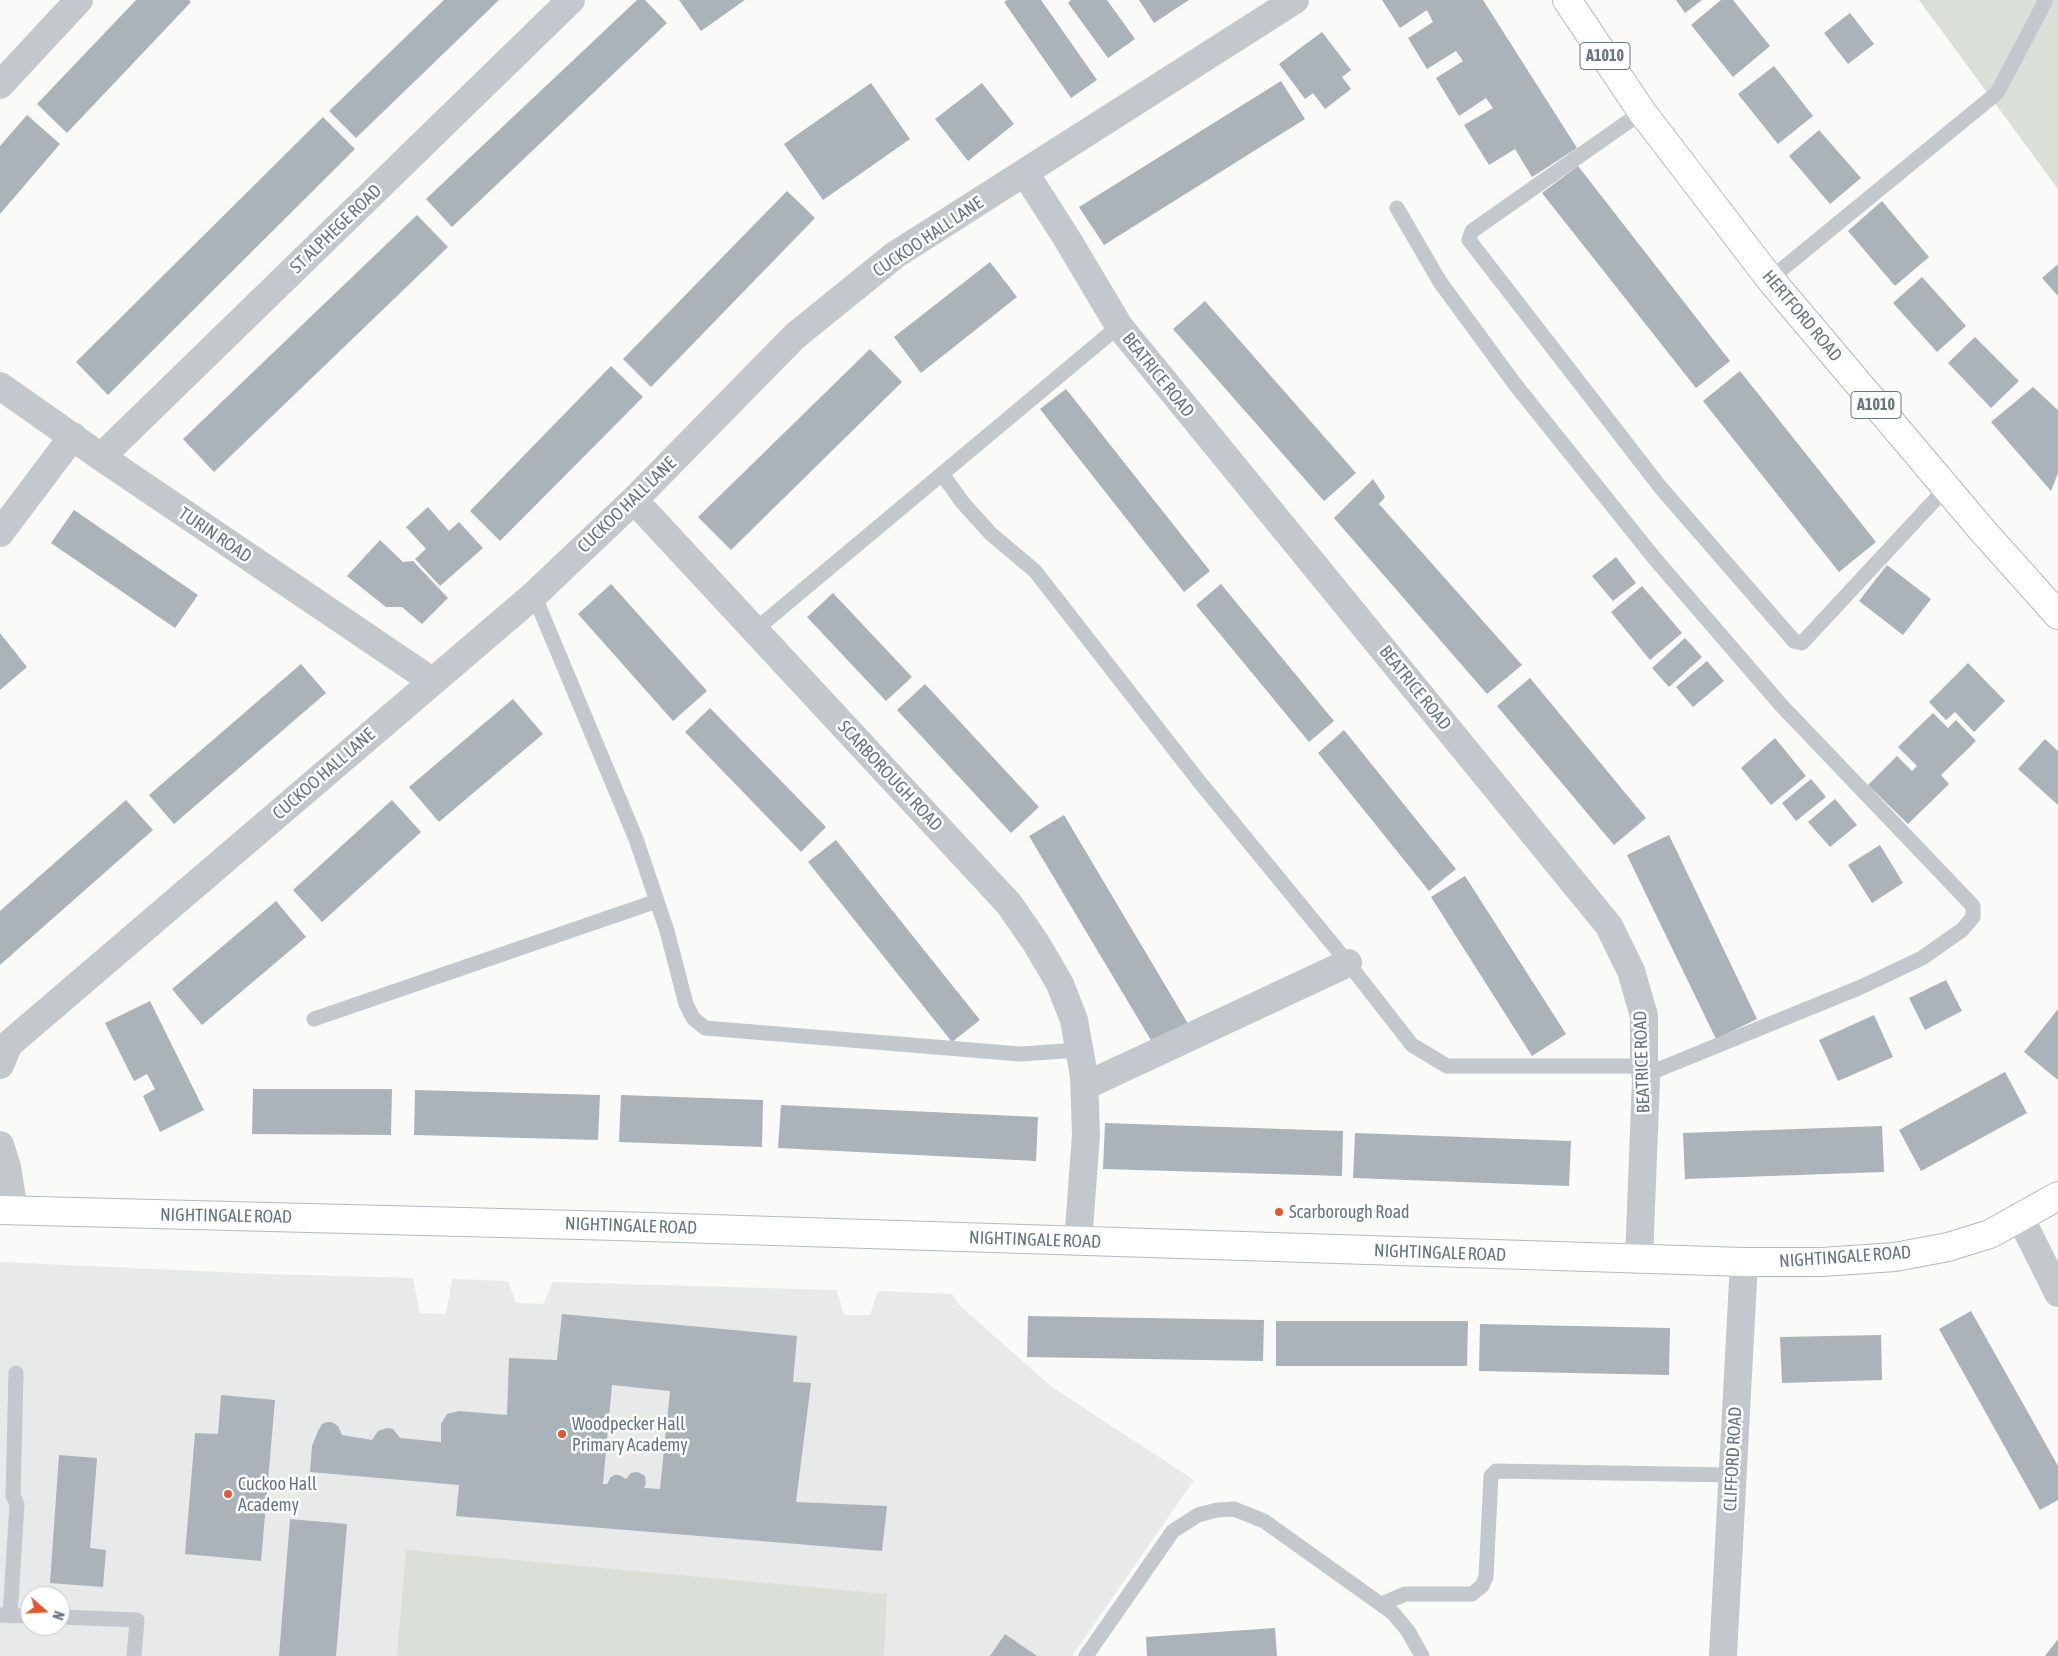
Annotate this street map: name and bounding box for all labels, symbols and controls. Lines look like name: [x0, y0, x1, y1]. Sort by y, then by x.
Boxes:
road number: A1010: [1580, 42, 1630, 70]
street label: ST ALPHEGE ROAD: [286, 180, 386, 278]
street label: CUCKOO HALL LANE: [869, 192, 987, 282]
street label: HERTFORD ROAD: [1758, 266, 1846, 366]
street label: BEATRICE ROAD: [1117, 328, 1199, 422]
road number: A1010: [1851, 392, 1901, 418]
street label: CUCKOO HALL LANE: [573, 453, 681, 557]
street label: TURIN ROAD: [174, 503, 256, 567]
street label: BEATRICE ROAD: [1374, 641, 1456, 735]
street label: SCARBOROUGH ROAD: [833, 716, 947, 836]
street label: CUCKOO HALL LANE: [268, 724, 380, 824]
street label: BEATRICE ROAD: [1629, 1011, 1655, 1113]
place label: Scarborough Road: [1289, 1201, 1410, 1223]
street label: NIGHTINGALE ROAD: [160, 1204, 292, 1228]
marker: Scarborough Road: [1273, 1206, 1285, 1218]
street label: NIGHTINGALE ROAD: [565, 1213, 697, 1239]
street label: NIGHTINGALE ROAD: [969, 1227, 1101, 1253]
street label: NIGHTINGALE ROAD: [1374, 1240, 1506, 1266]
street label: NIGHTINGALE ROAD: [1778, 1242, 1912, 1272]
street label: CLIFFORD ROAD: [1719, 1406, 1747, 1512]
place label: Woodpecker Hall Primary Academy: [572, 1413, 688, 1456]
marker: Woodpecker Hall Primary Academy: [556, 1428, 568, 1440]
place label: Cuckoo Hall Academy: [238, 1473, 317, 1516]
marker: Cuckoo Hall Academy: [222, 1488, 234, 1500]
north arrow: [20, 1586, 70, 1636]
text: N: [49, 1609, 67, 1622]

